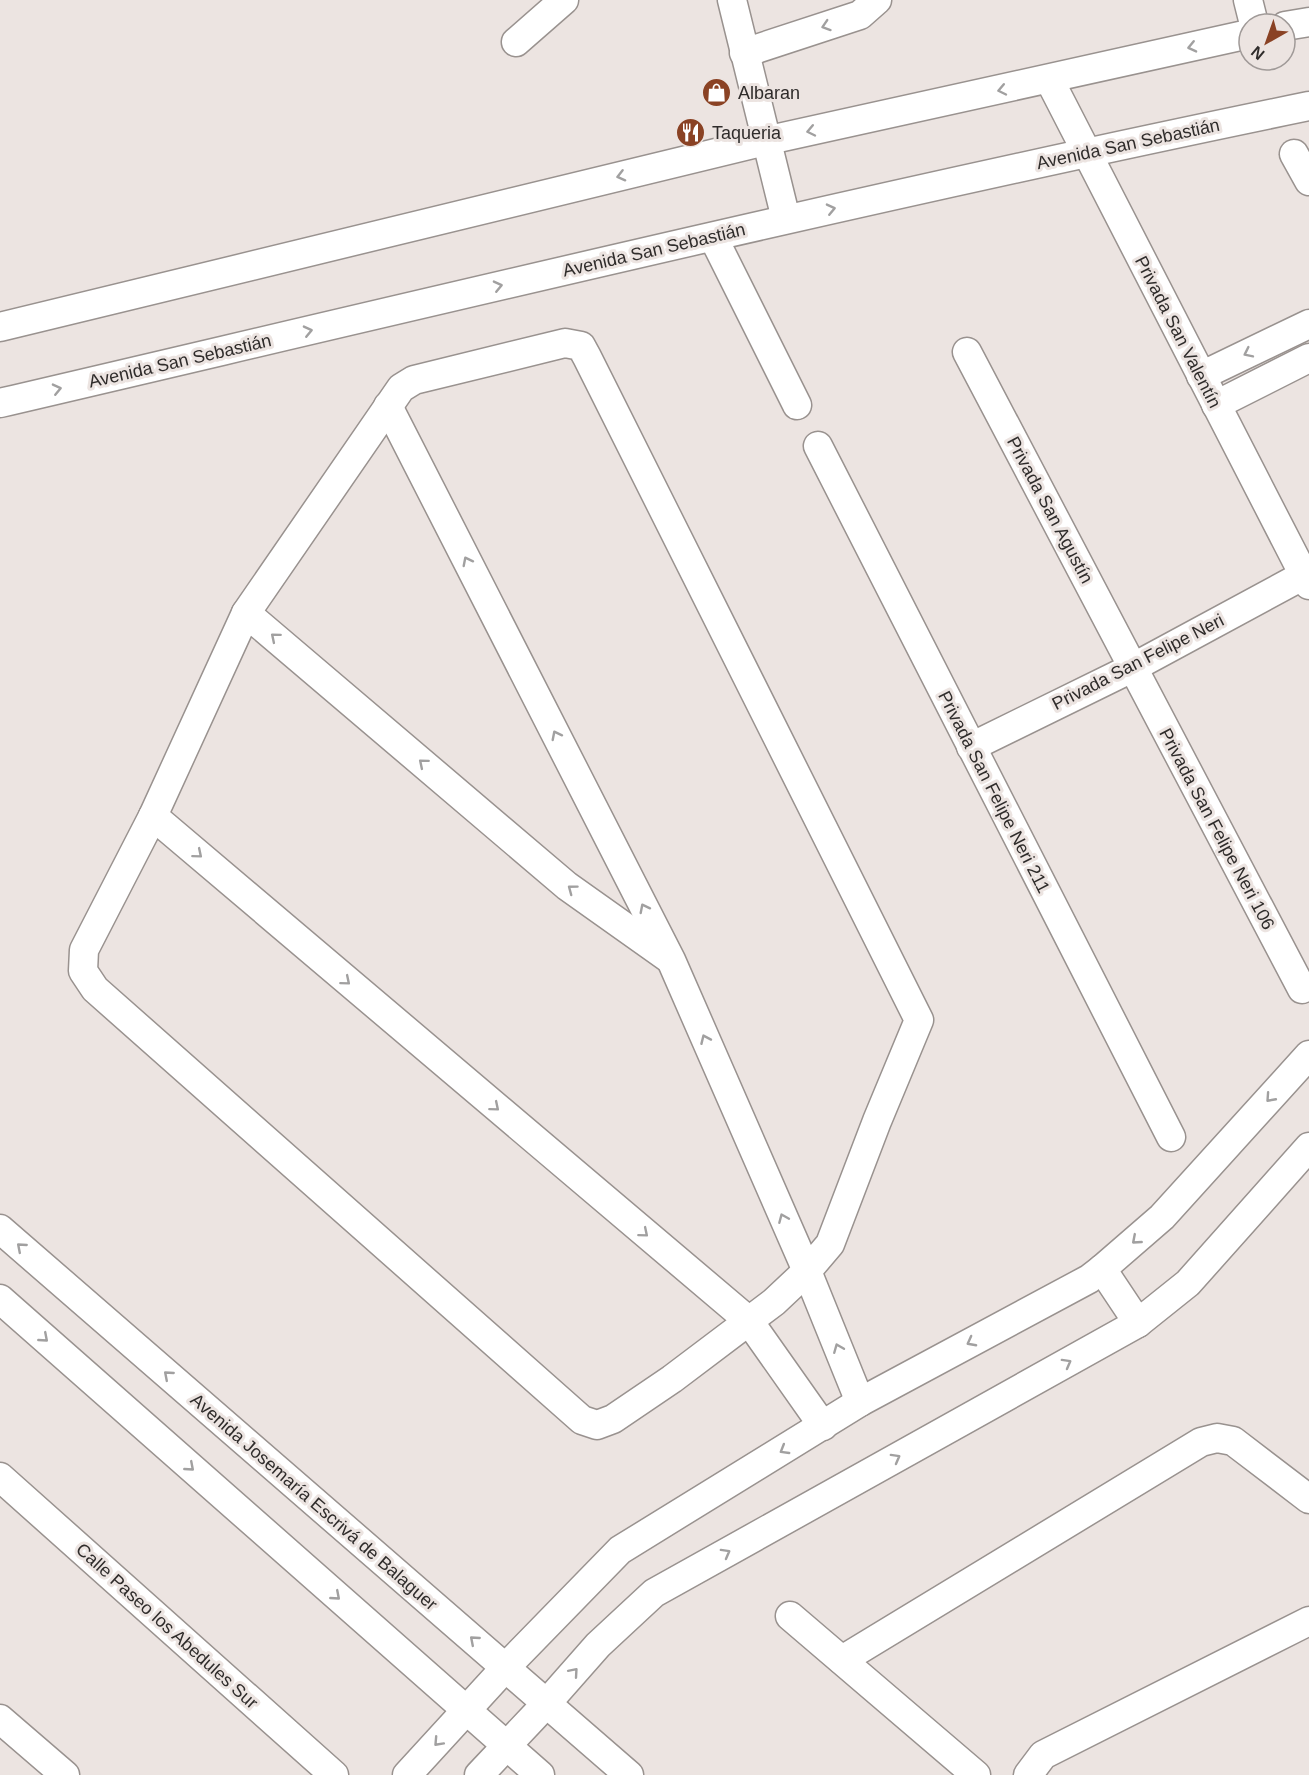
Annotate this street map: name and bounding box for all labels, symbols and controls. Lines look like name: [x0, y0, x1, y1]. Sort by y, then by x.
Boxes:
north arrow: [1237, 12, 1297, 72]
one-way arrow: [821, 19, 832, 31]
one-way arrow: [1187, 39, 1197, 52]
text: N: [1248, 43, 1268, 63]
shop icon: Albaran: [701, 77, 733, 109]
one-way arrow: [997, 82, 1007, 95]
place label: Albaran: [738, 83, 800, 103]
street label: Avenida San Sebastián: [1035, 115, 1221, 173]
restaurant icon: Taqueria: [675, 117, 707, 149]
place label: Taqueria: [712, 123, 782, 143]
one-way arrow: [806, 124, 816, 137]
one-way arrow: [617, 169, 627, 182]
one-way arrow: [826, 204, 836, 217]
street label: Avenida San Sebastián: [561, 219, 747, 281]
street label: Privada San Valentín: [1131, 253, 1225, 411]
one-way arrow: [493, 281, 503, 294]
one-way arrow: [303, 325, 313, 338]
street label: Avenida San Sebastián: [87, 330, 273, 392]
one-way arrow: [1243, 346, 1254, 358]
one-way arrow: [52, 384, 62, 397]
street label: Privada San Agustín: [1003, 433, 1097, 587]
one-way arrow: [463, 556, 474, 567]
street label: Privada San Felipe Neri: [1049, 610, 1227, 714]
one-way arrow: [271, 633, 282, 644]
street label: Privada San Felipe Neri 211: [934, 688, 1054, 896]
street label: Privada San Felipe Neri 106: [1155, 725, 1279, 933]
one-way arrow: [551, 730, 563, 741]
one-way arrow: [419, 760, 430, 771]
one-way arrow: [191, 847, 202, 858]
one-way arrow: [568, 885, 579, 896]
one-way arrow: [640, 904, 651, 915]
one-way arrow: [339, 973, 350, 984]
one-way arrow: [701, 1034, 713, 1045]
one-way arrow: [1266, 1092, 1277, 1102]
one-way arrow: [488, 1100, 499, 1111]
one-way arrow: [778, 1213, 790, 1224]
one-way arrow: [637, 1225, 648, 1236]
one-way arrow: [1132, 1233, 1143, 1244]
one-way arrow: [17, 1243, 28, 1254]
one-way arrow: [37, 1331, 48, 1342]
one-way arrow: [967, 1335, 977, 1346]
one-way arrow: [833, 1343, 845, 1354]
one-way arrow: [1060, 1359, 1071, 1370]
one-way arrow: [164, 1371, 175, 1382]
street label: Avenida Josemaría Escrivá de Balaguer: [187, 1390, 441, 1614]
one-way arrow: [780, 1443, 790, 1455]
one-way arrow: [890, 1454, 900, 1465]
one-way arrow: [183, 1460, 194, 1471]
street label: Calle Paseo los Abedules Sur: [72, 1539, 262, 1713]
one-way arrow: [720, 1549, 730, 1560]
one-way arrow: [329, 1589, 340, 1600]
one-way arrow: [470, 1637, 481, 1648]
one-way arrow: [567, 1668, 578, 1679]
one-way arrow: [434, 1735, 445, 1746]

